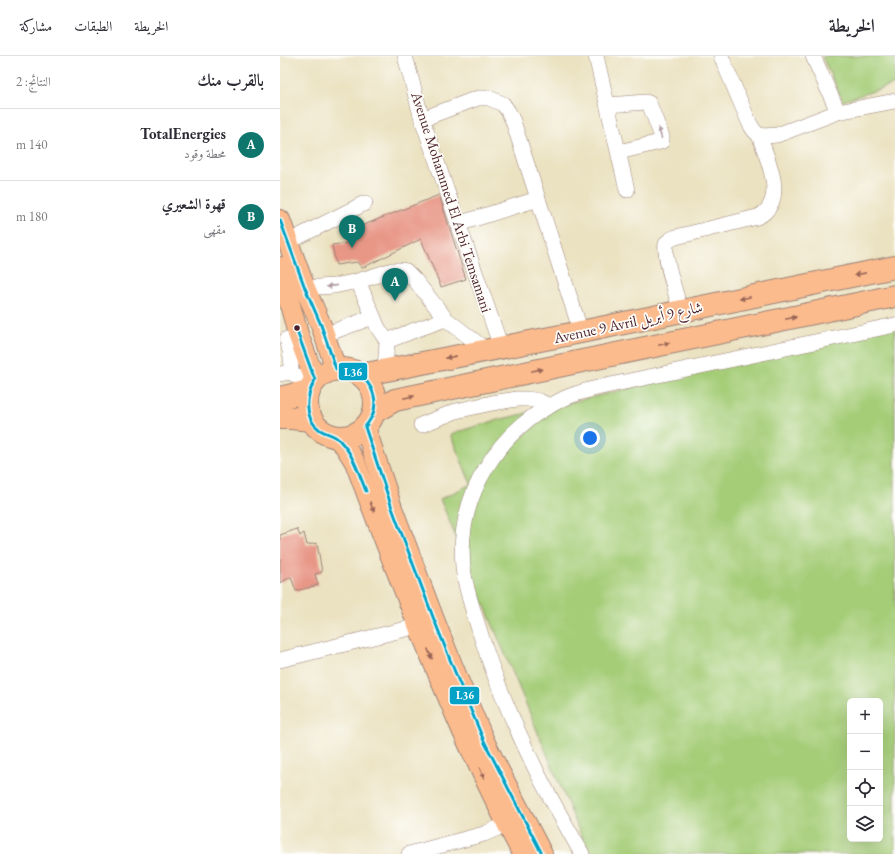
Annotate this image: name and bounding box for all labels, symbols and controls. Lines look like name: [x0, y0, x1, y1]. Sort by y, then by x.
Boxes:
text: الخريطة: [829, 13, 875, 38]
text: مشاركة: [20, 17, 52, 35]
text: الطبقات: [74, 17, 112, 35]
text: الخريطة: [134, 17, 168, 35]
text: بالقرب منك: [197, 69, 264, 91]
text: النتائج: 2: [16, 73, 51, 90]
street label: Avenue Mohammed El Arbi Temsamani: [407, 88, 497, 315]
text: TotalEnergies: [140, 124, 226, 143]
one-way arrow: [657, 126, 663, 138]
text: 140 m: [16, 136, 47, 153]
text: A: [246, 136, 256, 153]
text: محطة وقود: [184, 145, 226, 162]
text: قهوة الشعيري: [162, 194, 226, 213]
text: 180 m: [16, 208, 47, 225]
text: B: [247, 208, 255, 225]
pin: B: [339, 215, 365, 248]
text: مقهى: [203, 221, 226, 238]
pin: A: [382, 268, 408, 301]
one-way arrow: [853, 271, 866, 277]
one-way arrow: [326, 283, 338, 289]
one-way arrow: [739, 295, 751, 301]
street label: Avenue 9 Avril شارع 9 أبريل: [551, 296, 705, 351]
one-way arrow: [785, 314, 797, 320]
unlabelled marker: [292, 323, 302, 333]
one-way arrow: [658, 341, 670, 347]
one-way arrow: [445, 354, 457, 360]
line badge: L36: [338, 362, 368, 381]
text: L36: [344, 365, 362, 379]
one-way arrow: [530, 367, 543, 373]
one-way arrow: [403, 393, 415, 399]
your location: [580, 428, 600, 448]
one-way arrow: [369, 502, 375, 514]
one-way arrow: [427, 649, 433, 660]
line badge: L36: [449, 686, 480, 705]
text: L36: [456, 688, 474, 702]
map controls: [847, 698, 883, 842]
button: +: [847, 698, 883, 734]
button: −: [847, 734, 883, 770]
one-way arrow: [479, 767, 485, 779]
button: locate: [847, 770, 883, 806]
button: layers: [847, 806, 883, 842]

